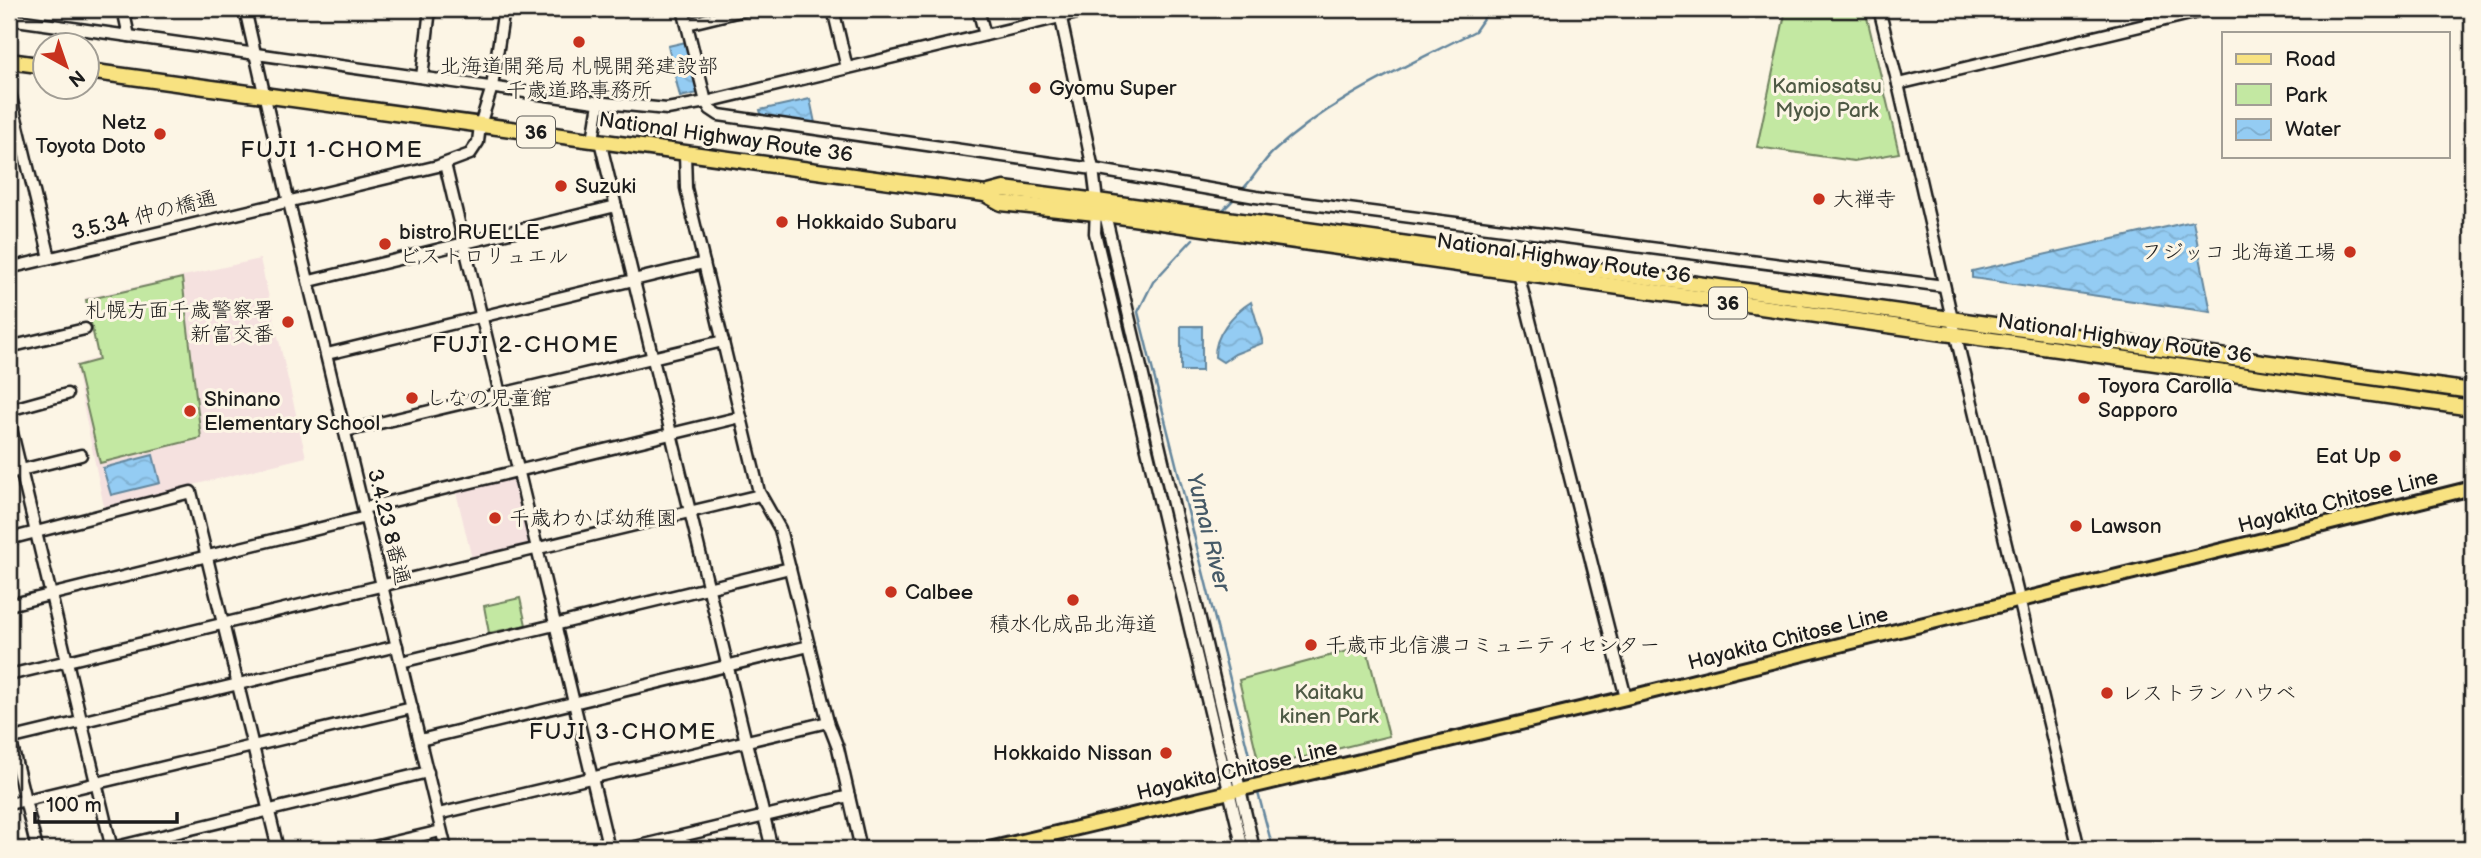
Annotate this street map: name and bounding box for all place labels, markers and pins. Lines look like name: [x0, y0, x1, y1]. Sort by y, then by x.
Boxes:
marker: 北海道開発局 札幌開発建設部 千歳道路事務所: [571, 34, 587, 50]
place label: 北海道開発局 札幌開発建設部 千歳道路事務所: [440, 54, 718, 103]
place label: Gyomu Super: [1049, 76, 1177, 101]
marker: Gyomu Super: [1027, 80, 1043, 96]
place label: Netz Toyota Doto: [36, 110, 147, 159]
marker: Netz Toyota Doto: [152, 126, 168, 142]
place label: Suzuki: [575, 174, 636, 199]
marker: Suzuki: [553, 178, 569, 194]
place label: 大禅寺: [1833, 187, 1896, 212]
marker: 大禅寺: [1811, 191, 1827, 207]
place label: Hokkaido Subaru: [796, 210, 957, 235]
marker: Hokkaido Subaru: [774, 214, 790, 230]
place label: bistro RUELLE ビストロリュエル: [399, 220, 569, 269]
marker: bistro RUELLE ビストロリュエル: [377, 236, 393, 252]
place label: フジッコ 北海道工場: [2141, 240, 2336, 265]
marker: フジッコ 北海道工場: [2342, 244, 2358, 260]
place label: 札幌方面千歳警察署 新富交番: [85, 298, 274, 347]
marker: 札幌方面千歳警察署 新富交番: [280, 314, 296, 330]
place label: Toyora Carolla Sapporo: [2098, 374, 2233, 423]
place label: しなの児童館: [426, 386, 552, 411]
place label: Shinano Elementary School: [204, 387, 380, 436]
marker: しなの児童館: [404, 390, 420, 406]
marker: Toyora Carolla Sapporo: [2076, 390, 2092, 406]
marker: Shinano Elementary School: [182, 403, 198, 419]
place label: Eat Up: [2316, 444, 2381, 469]
marker: Eat Up: [2387, 448, 2403, 464]
place label: 千歳わかば幼稚園: [509, 506, 677, 531]
marker: 千歳わかば幼稚園: [487, 510, 503, 526]
place label: Lawson: [2090, 514, 2162, 539]
marker: Lawson: [2068, 518, 2084, 534]
place label: Calbee: [905, 580, 973, 605]
marker: Calbee: [883, 584, 899, 600]
marker: 積水化成品北海道: [1065, 592, 1081, 608]
place label: 積水化成品北海道: [989, 612, 1157, 637]
place label: 千歳市北信濃コミュニティセンター: [1325, 633, 1660, 658]
marker: 千歳市北信濃コミュニティセンター: [1303, 637, 1319, 653]
place label: レストラン ハウベ: [2121, 681, 2296, 706]
marker: レストラン ハウベ: [2099, 685, 2115, 701]
place label: Hokkaido Nissan: [993, 741, 1152, 766]
marker: Hokkaido Nissan: [1158, 745, 1174, 761]

